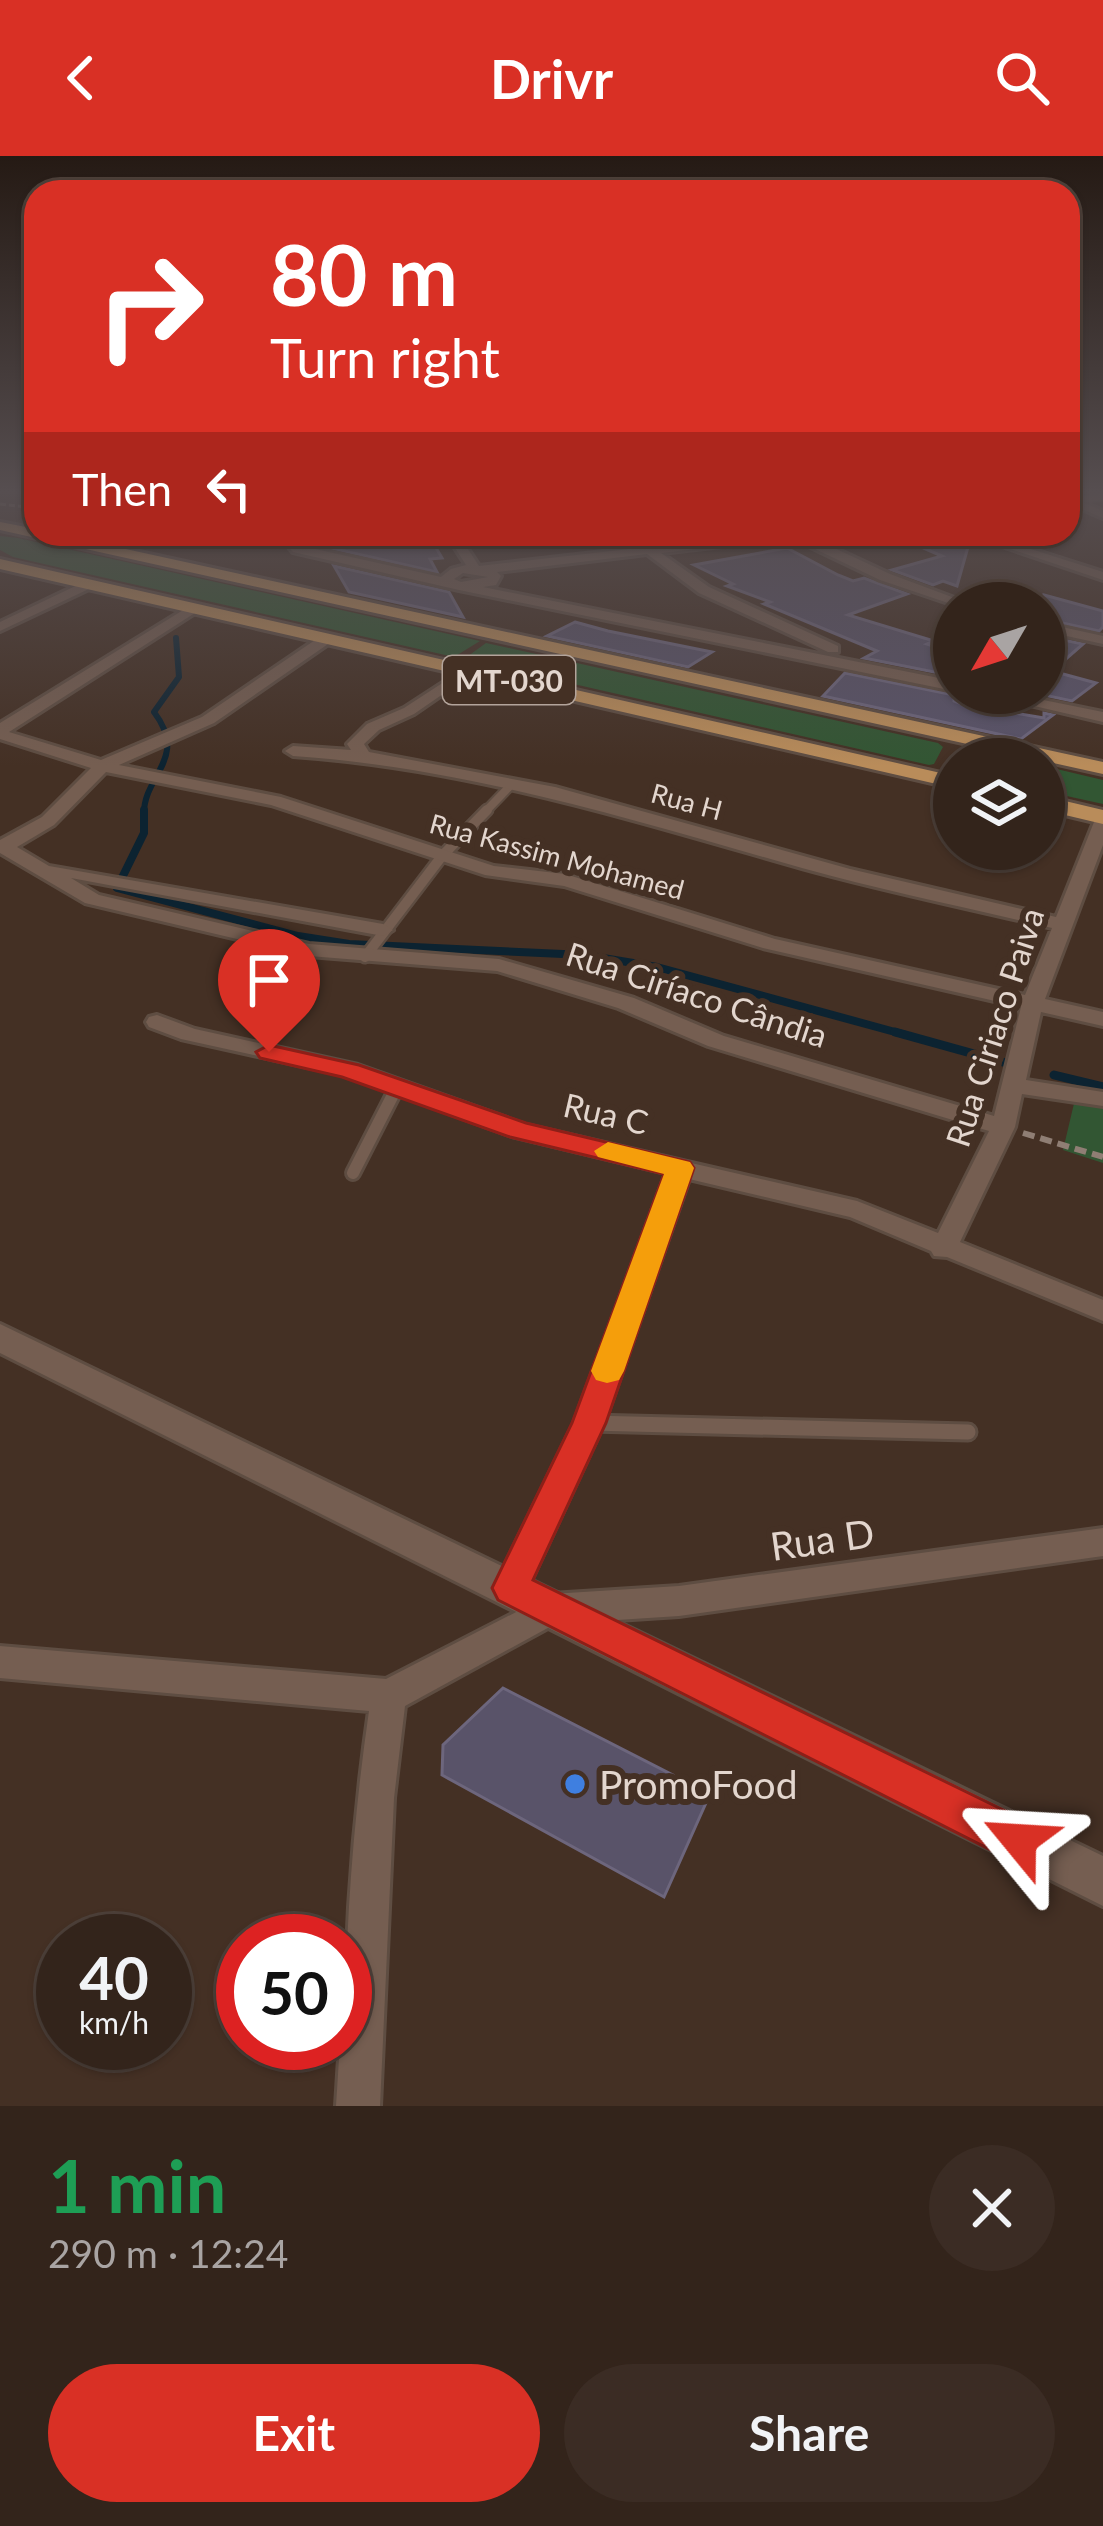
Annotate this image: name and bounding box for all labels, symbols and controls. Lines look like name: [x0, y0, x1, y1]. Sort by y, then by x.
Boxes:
icon: back: [48, 45, 114, 111]
icon: search: [989, 45, 1055, 111]
text: Drivr: [490, 46, 613, 111]
text: 80 m: [270, 223, 458, 324]
icon: right: [72, 228, 228, 384]
text: Turn right: [270, 325, 500, 390]
icon: left: [196, 456, 262, 522]
text: Then: [72, 462, 172, 516]
north arrow: [933, 582, 1065, 714]
map controls: [933, 582, 1065, 870]
road number: MT-030: [443, 656, 575, 704]
button: layers: [933, 738, 1065, 870]
street label: Rua H: [648, 776, 726, 826]
street label: Rua Kassim Mohamed: [426, 806, 688, 906]
street label: Rua Ciriaco Paiva: [937, 902, 1051, 1152]
pin: [218, 929, 320, 1052]
street label: Rua Ciríaco Cândia: [562, 933, 832, 1055]
icon: arrive: [236, 947, 302, 1013]
street label: Rua C: [560, 1084, 652, 1142]
street label: Rua D: [767, 1509, 877, 1569]
place label: PromoFood: [599, 1761, 798, 1807]
marker: PromoFood: [562, 1771, 588, 1797]
position arrow: [956, 1777, 1082, 1903]
speed limit sign: 50: [216, 1914, 372, 2070]
text: 40: [79, 1941, 149, 2013]
text: km/h: [79, 2004, 149, 2040]
text: 1 min: [48, 2142, 226, 2228]
button: close: [929, 2145, 1055, 2271]
text: 290 m · 12:24: [48, 2230, 288, 2276]
button: Exit: [48, 2364, 540, 2502]
button: Share: [564, 2364, 1055, 2502]

